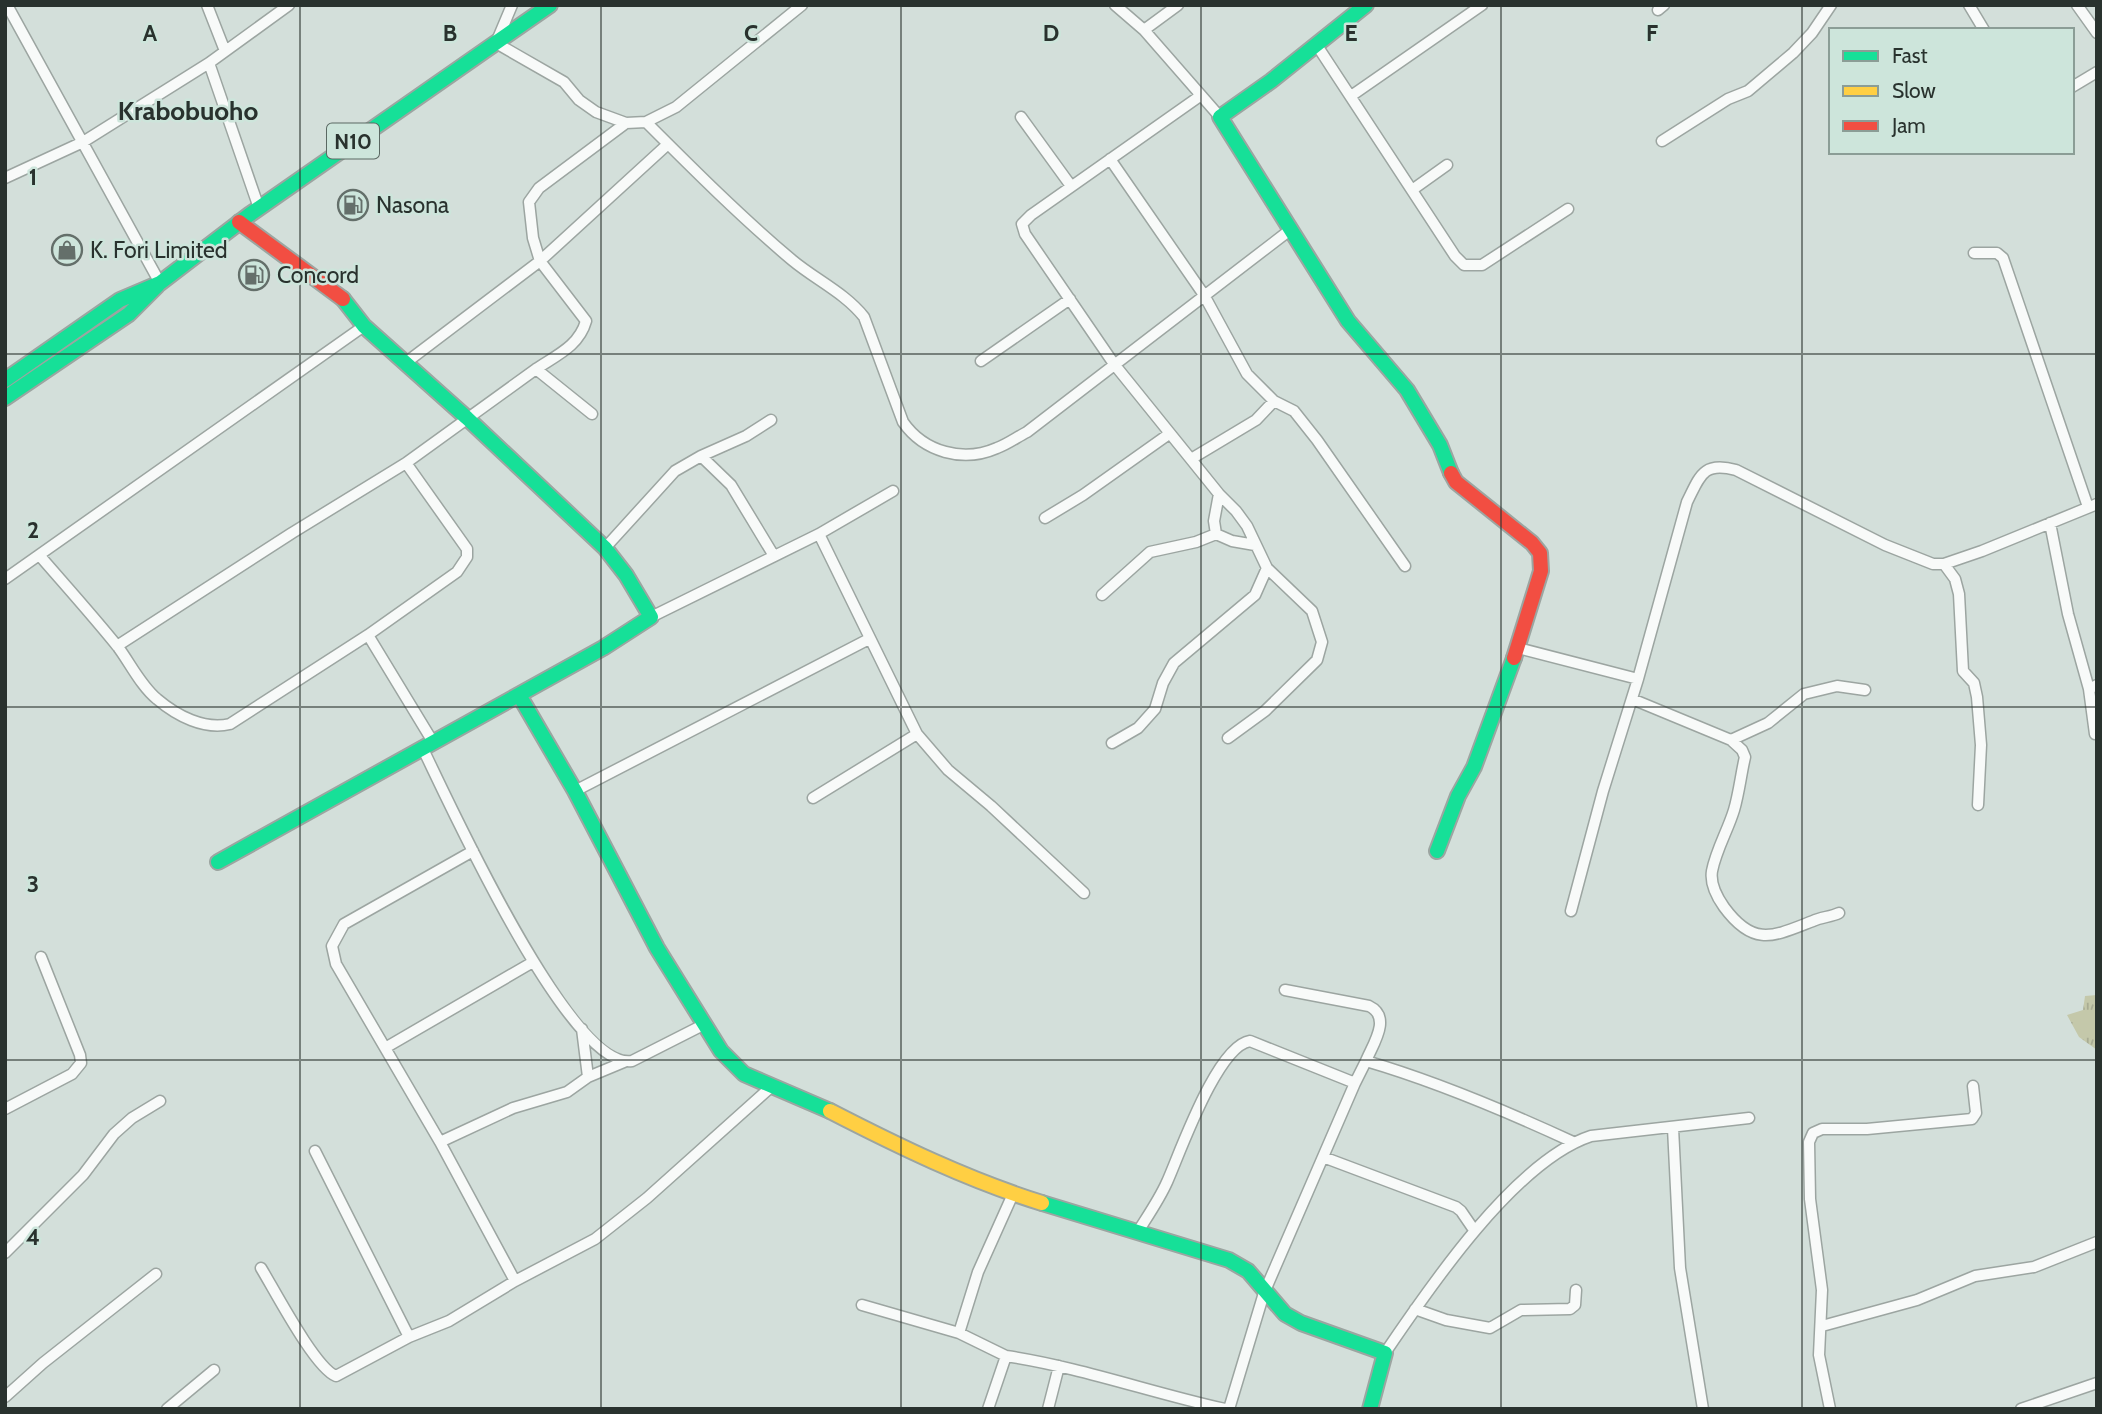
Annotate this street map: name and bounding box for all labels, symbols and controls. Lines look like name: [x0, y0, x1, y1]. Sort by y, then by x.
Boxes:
text: A: [143, 19, 158, 47]
text: B: [443, 19, 457, 47]
text: C: [744, 19, 758, 47]
text: D: [1043, 19, 1059, 47]
text: E: [1344, 19, 1358, 47]
text: F: [1646, 19, 1658, 47]
legend: [1829, 28, 2074, 154]
text: Fast: [1892, 43, 1928, 68]
text: Slow: [1892, 78, 1936, 103]
district label: Krabobuoho: [118, 95, 258, 127]
text: Jam: [1891, 113, 1926, 138]
road number: N10: [327, 124, 379, 158]
text: 1: [29, 163, 37, 191]
fuel station icon: Nasona: [336, 188, 370, 222]
place label: Nasona: [376, 191, 449, 219]
shop icon: K. Fori Limited: [50, 233, 84, 267]
place label: K. Fori Limited: [90, 236, 228, 264]
fuel station icon: Concord: [237, 258, 271, 292]
place label: Concord: [277, 261, 359, 289]
text: 2: [27, 516, 39, 544]
text: 3: [27, 870, 39, 898]
text: 4: [26, 1223, 40, 1251]

